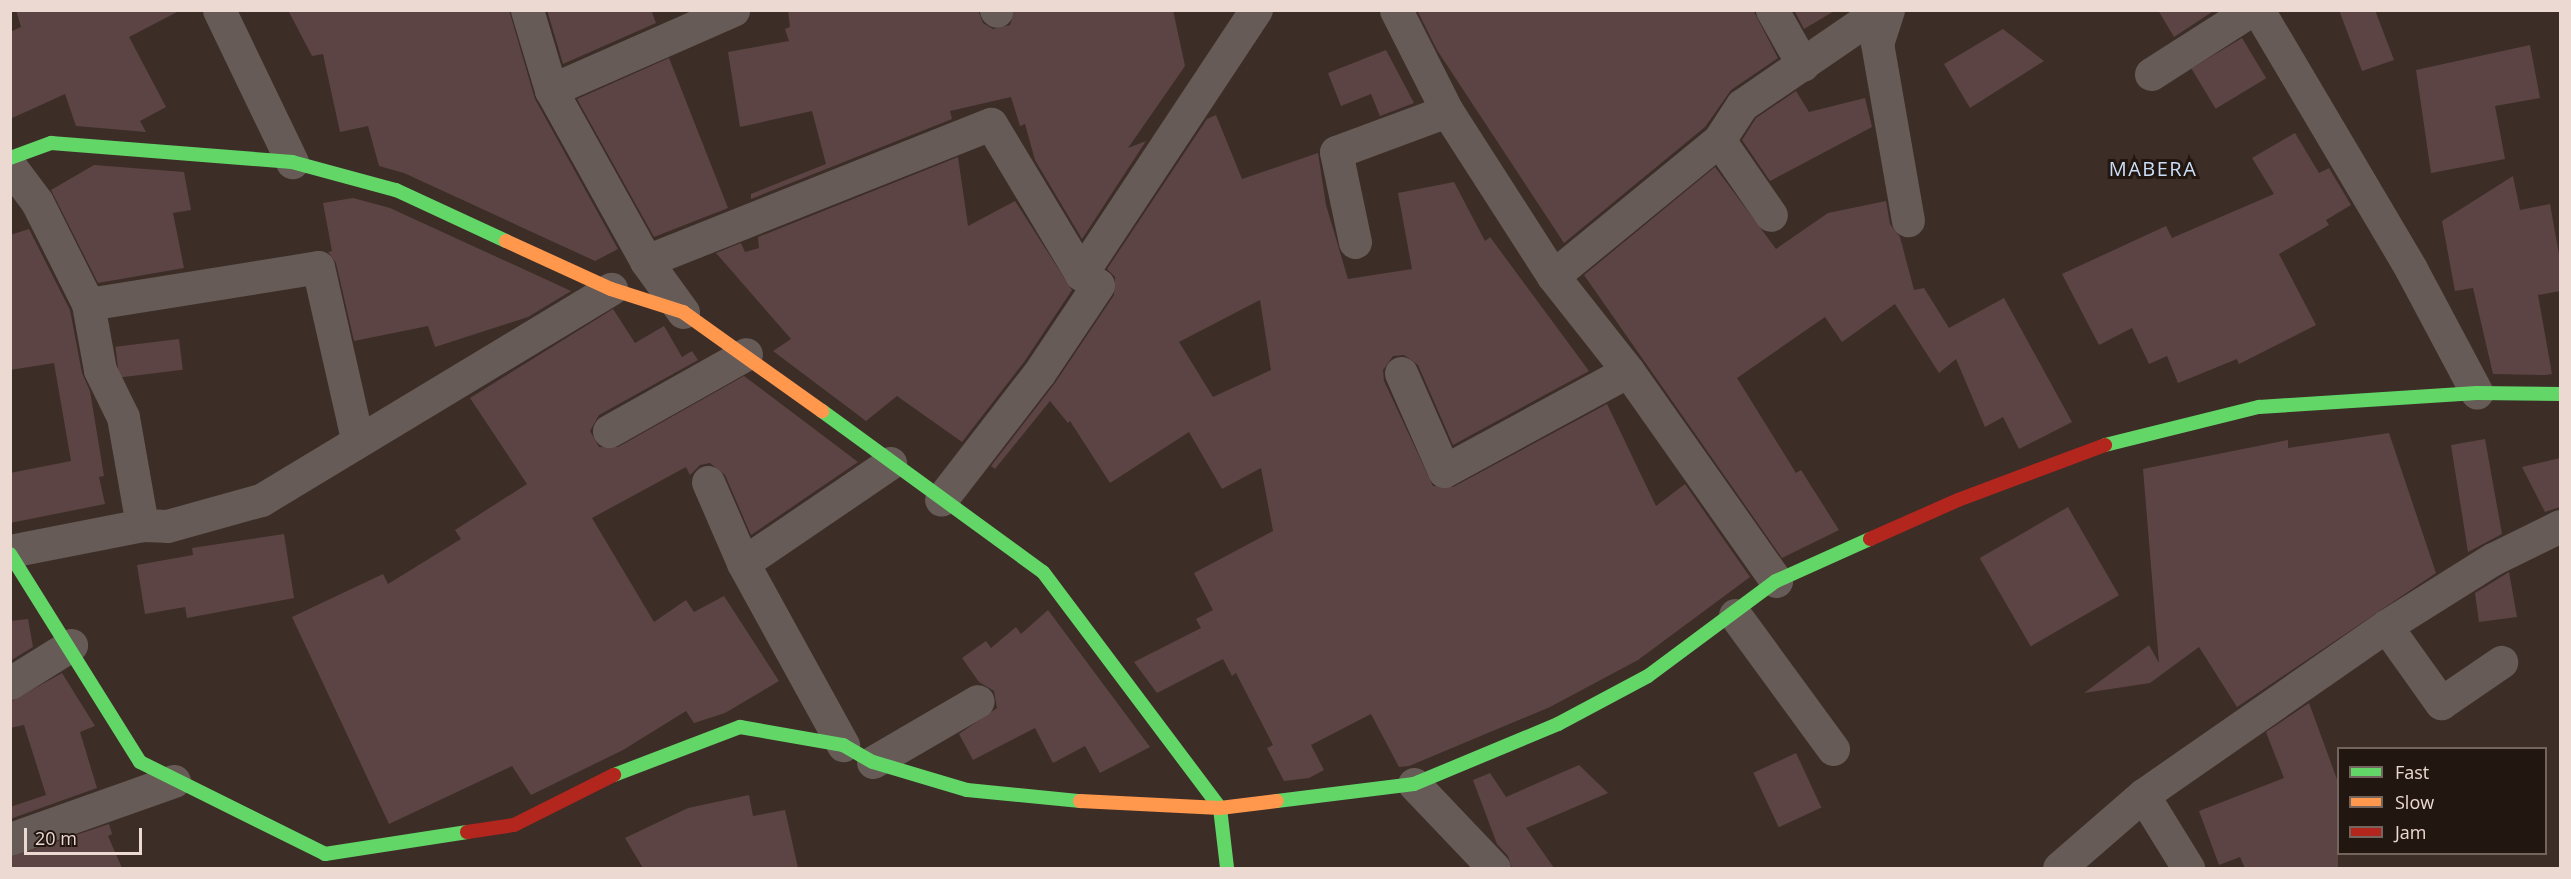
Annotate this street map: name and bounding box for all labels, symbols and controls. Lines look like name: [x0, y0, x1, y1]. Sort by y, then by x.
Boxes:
district label: MABERA: [2109, 156, 2197, 180]
legend: [2337, 747, 2547, 855]
text: Fast: [2395, 760, 2429, 784]
text: Slow: [2395, 790, 2434, 814]
scale bar: [27, 816, 146, 854]
text: Jam: [2395, 820, 2427, 844]
text: 20 m: [35, 826, 77, 850]

